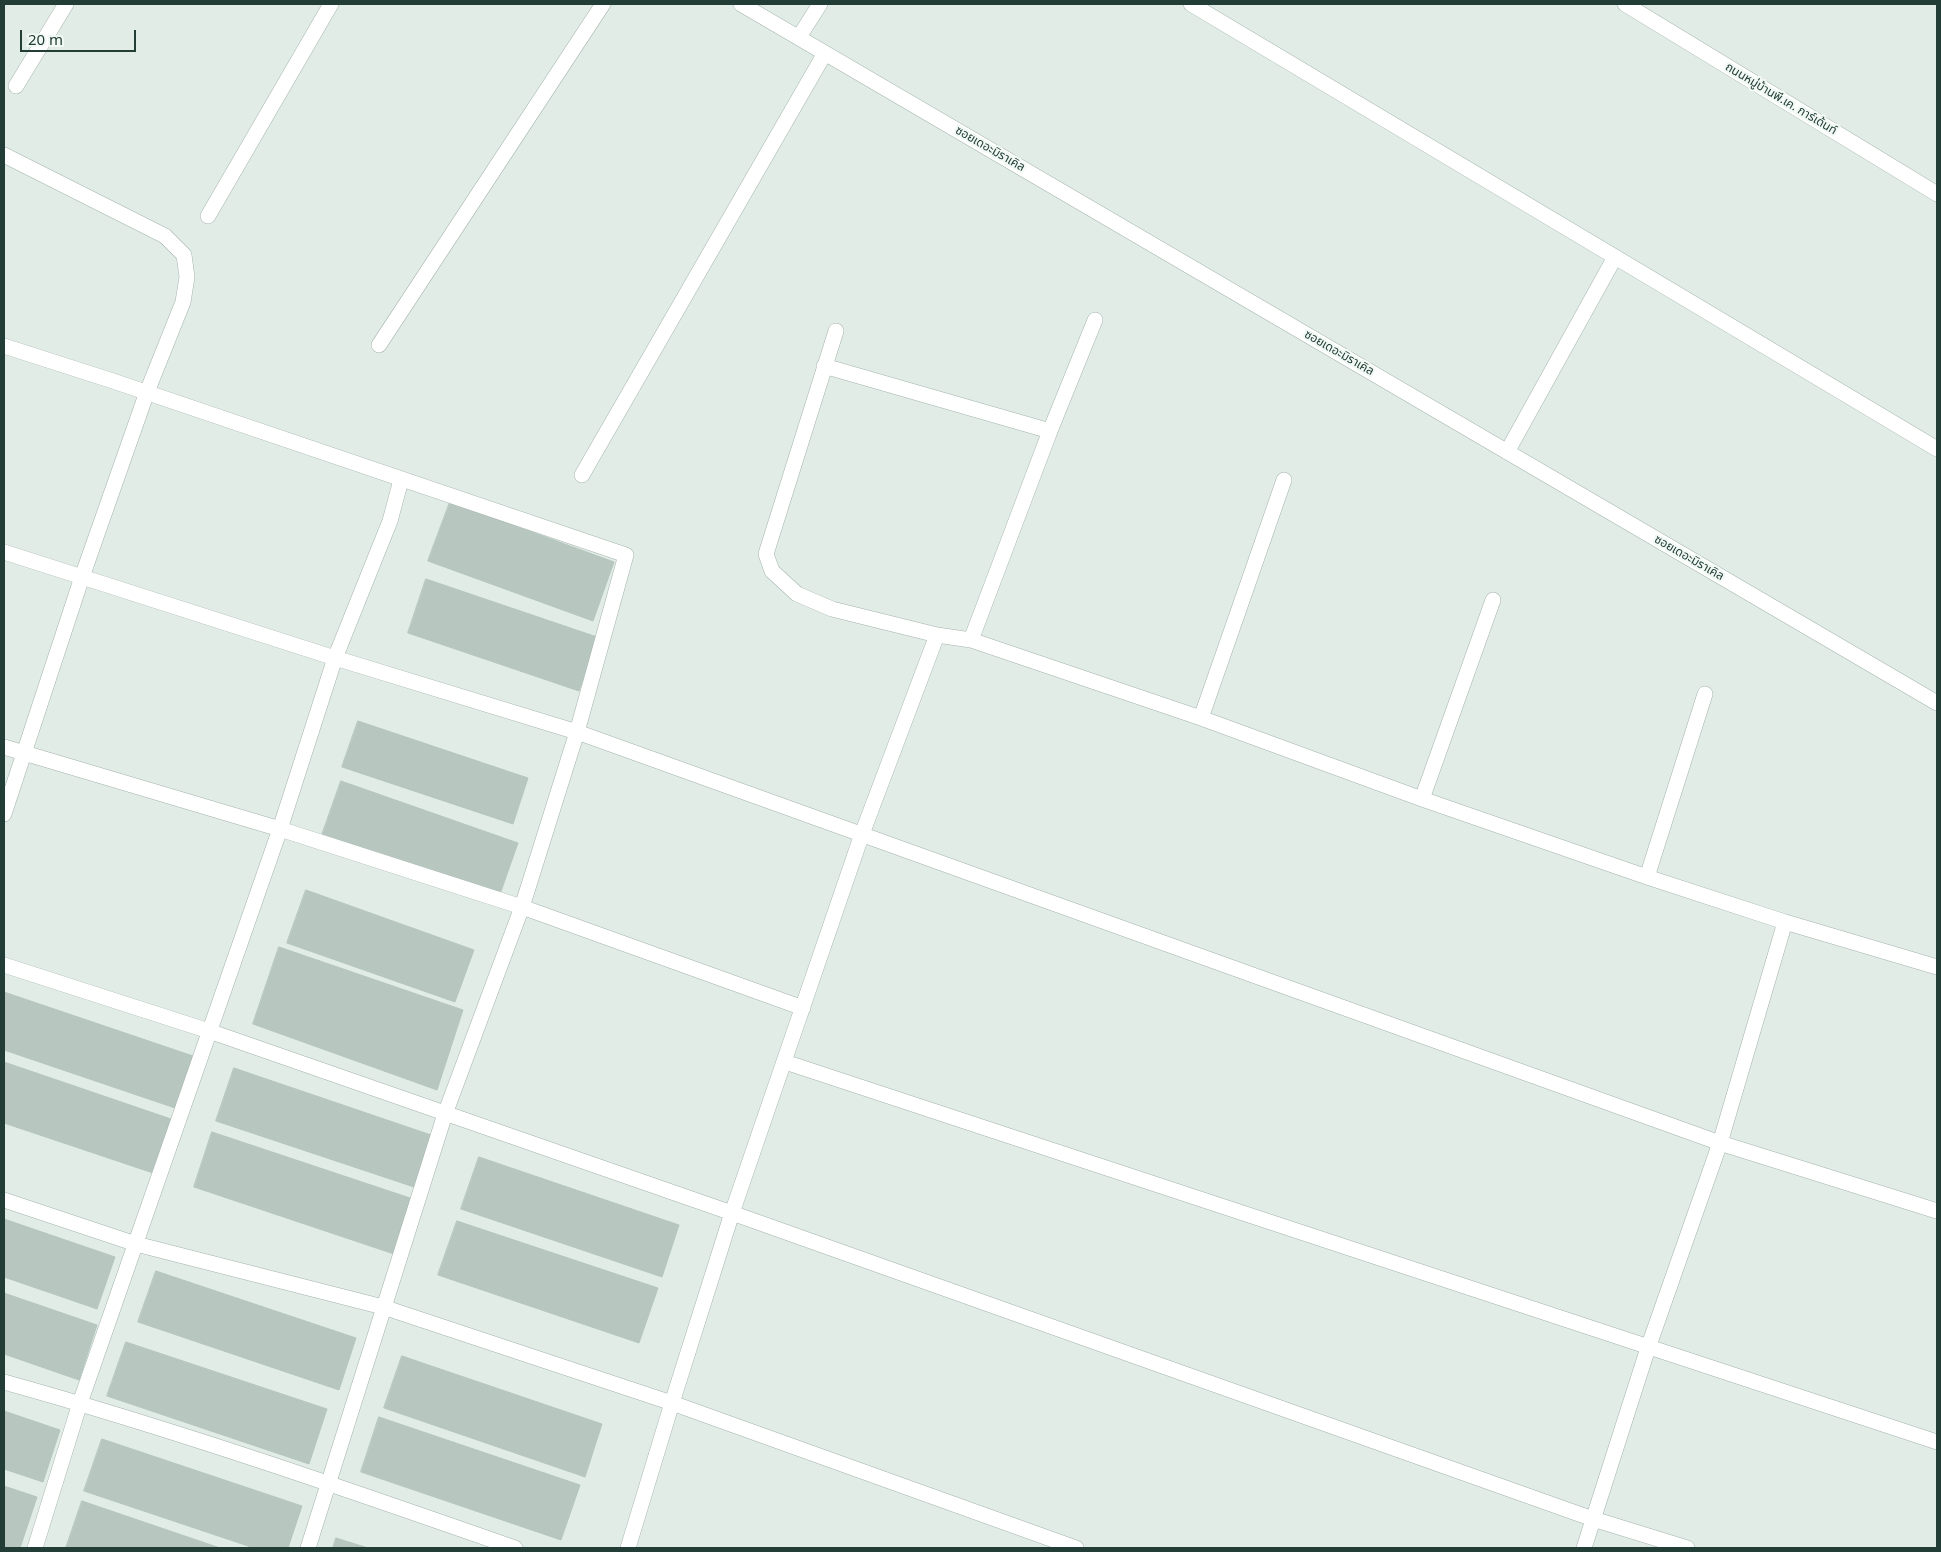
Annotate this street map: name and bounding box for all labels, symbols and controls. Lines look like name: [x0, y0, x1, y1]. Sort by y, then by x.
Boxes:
scale bar: [22, 20, 139, 52]
text: 20 m: [28, 29, 63, 49]
street label: ถนนหมู่บ้านพี.เค. การ์เด้นท์: [1722, 60, 1840, 138]
street label: ซอยเดอะมิราเคิล: [953, 123, 1027, 175]
street label: ซอยเดอะมิราเคิล: [1302, 327, 1376, 379]
street label: ซอยเดอะมิราเคิล: [1652, 532, 1726, 584]

